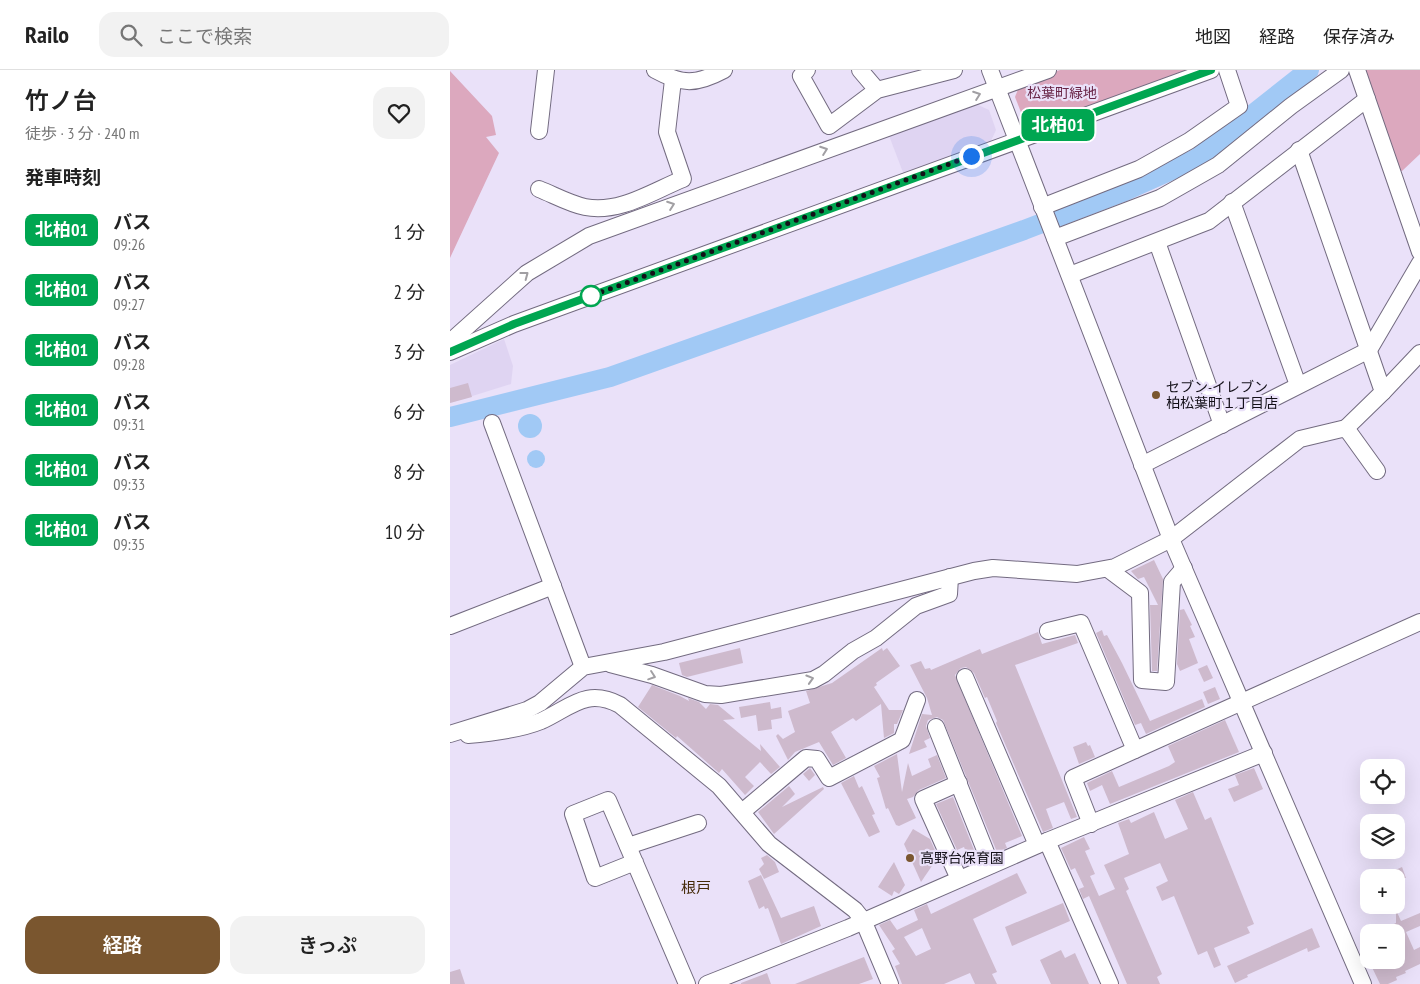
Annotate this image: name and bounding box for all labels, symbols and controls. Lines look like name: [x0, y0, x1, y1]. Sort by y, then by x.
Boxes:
search box: [99, 12, 449, 57]
text: Railo: [25, 19, 69, 50]
icon: search: [117, 21, 145, 49]
text: ここで検索: [157, 24, 252, 48]
text: 地図: [1195, 25, 1231, 48]
text: 経路: [1259, 25, 1295, 48]
text: 保存済み: [1323, 25, 1395, 48]
park label: 松葉町緑地: [1027, 84, 1097, 102]
text: 竹ノ台: [25, 85, 97, 116]
button: heart: [373, 87, 425, 139]
one-way arrow: [972, 91, 981, 101]
line badge: 北柏01: [1023, 109, 1093, 141]
text: 北柏01: [1031, 113, 1085, 136]
text: 徒歩 · 3 分 · 240 m: [25, 123, 139, 143]
your location: [959, 144, 984, 169]
one-way arrow: [819, 146, 828, 156]
text: 発車時刻: [25, 165, 101, 189]
one-way arrow: [666, 201, 675, 211]
text: バス: [113, 210, 151, 234]
text: 北柏01: [35, 218, 88, 241]
text: 1 分: [393, 220, 425, 244]
text: 09:26: [113, 234, 145, 254]
text: バス: [113, 270, 151, 294]
one-way arrow: [519, 272, 529, 281]
text: 北柏01: [35, 278, 88, 301]
text: 2 分: [393, 280, 425, 304]
unlabelled marker: [580, 285, 602, 307]
text: 09:27: [113, 294, 145, 314]
text: バス: [113, 330, 151, 354]
text: 北柏01: [35, 338, 88, 361]
text: 3 分: [393, 340, 425, 364]
text: 09:28: [113, 354, 145, 374]
place label: セブン-イレブン 柏松葉町１丁目店: [1166, 378, 1278, 412]
marker: セブン-イレブン 柏松葉町１丁目店: [1150, 389, 1162, 401]
text: バス: [113, 390, 151, 414]
text: 北柏01: [35, 398, 88, 421]
text: 6 分: [393, 400, 425, 424]
text: 09:31: [113, 414, 145, 434]
text: バス: [113, 450, 151, 474]
text: 北柏01: [35, 458, 88, 481]
text: 8 分: [393, 460, 425, 484]
text: 09:33: [113, 474, 145, 494]
text: バス: [113, 510, 151, 534]
text: 北柏01: [35, 518, 88, 541]
text: 10 分: [385, 520, 425, 544]
text: 09:35: [113, 534, 145, 554]
one-way arrow: [648, 670, 656, 680]
one-way arrow: [805, 675, 814, 685]
map controls: [1360, 759, 1405, 969]
button: locate: [1360, 759, 1405, 804]
button: layers: [1360, 814, 1405, 859]
place label: 高野台保育園: [920, 849, 1004, 867]
marker: 高野台保育園: [904, 852, 916, 864]
button: +: [1360, 869, 1405, 914]
district label: 根戸: [681, 878, 711, 897]
button: 経路: [25, 916, 220, 974]
button: きっぷ: [230, 916, 425, 974]
button: −: [1360, 924, 1405, 969]

